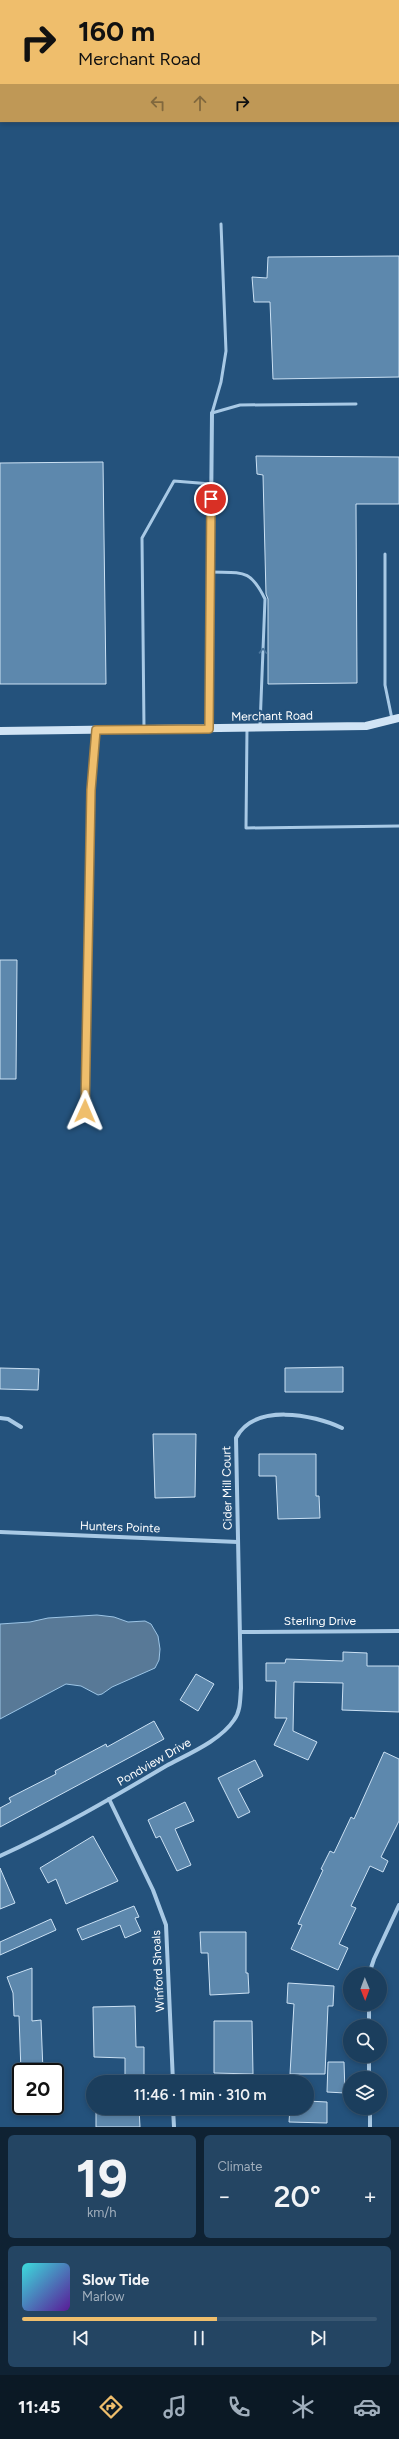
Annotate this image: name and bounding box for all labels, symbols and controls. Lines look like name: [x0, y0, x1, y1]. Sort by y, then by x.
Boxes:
text: 160 m: [78, 14, 155, 48]
icon: right: [12, 16, 64, 68]
text: Merchant Road: [78, 48, 201, 70]
icon: left: [147, 92, 169, 114]
icon: ahead: [189, 92, 211, 114]
icon: right: [231, 92, 253, 114]
pin: [194, 482, 228, 516]
icon: arrive: [200, 488, 222, 510]
one-way arrow: [258, 648, 267, 654]
street label: Merchant Road: [231, 708, 313, 724]
position arrow: [64, 1090, 106, 1132]
street label: Cider Mill Court: [219, 1445, 235, 1530]
street label: Hunters Pointe: [80, 1519, 161, 1535]
street label: Sterling Drive: [284, 1614, 357, 1628]
street label: Pondview Drive: [115, 1735, 194, 1789]
street label: Winford Shoals: [149, 1929, 167, 2012]
north arrow: [343, 1967, 387, 2011]
map controls: [343, 1967, 387, 2115]
button: search: [343, 2019, 387, 2063]
speed limit sign: 20: [12, 2063, 64, 2115]
button: layers: [343, 2071, 387, 2115]
text: 11:46 · 1 min · 310 m: [134, 2086, 266, 2104]
text: 19: [76, 2148, 128, 2210]
text: Climate: [218, 2159, 262, 2174]
text: 20°: [273, 2178, 321, 2215]
text: −: [218, 2183, 231, 2210]
text: +: [363, 2183, 377, 2210]
text: km/h: [87, 2205, 117, 2220]
text: Slow Tide: [82, 2271, 149, 2289]
text: Marlow: [82, 2289, 124, 2304]
icon: previous: [70, 2327, 92, 2349]
icon: pause: [188, 2327, 210, 2349]
icon: next: [307, 2327, 329, 2349]
icon: directions: [97, 2393, 125, 2421]
icon: music: [161, 2393, 189, 2421]
icon: phone: [225, 2393, 253, 2421]
icon: climate: [289, 2393, 317, 2421]
icon: car: [353, 2393, 381, 2421]
text: 11:45: [18, 2396, 61, 2418]

